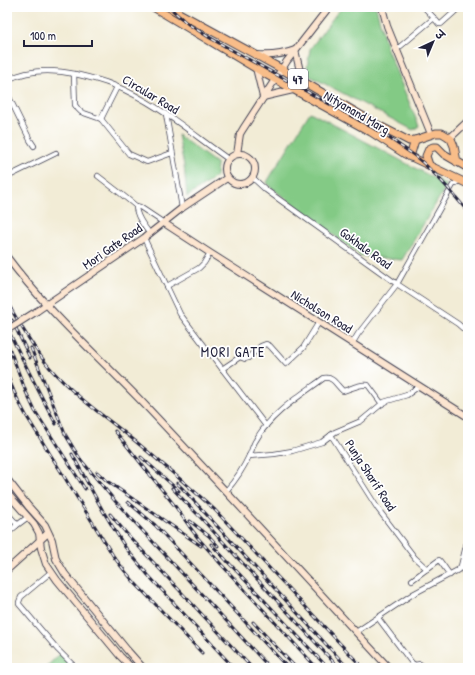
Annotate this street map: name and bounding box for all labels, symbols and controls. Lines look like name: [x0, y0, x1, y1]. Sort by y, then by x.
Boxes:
scale bar: [24, 22, 92, 48]
north arrow: [413, 22, 453, 62]
text: 100 m: [30, 27, 56, 44]
text: उ: [432, 27, 449, 44]
road number: 47: [288, 69, 308, 89]
street label: Circular Road: [119, 70, 183, 118]
street label: Nityanand Marg: [321, 86, 393, 138]
street label: Mori Gate Road: [79, 219, 145, 273]
street label: Gokhale Road: [336, 223, 396, 273]
street label: Nicholson Road: [288, 285, 356, 337]
district label: MORI GATE: [201, 342, 265, 361]
street label: Punja Sharif Road: [341, 436, 401, 514]

